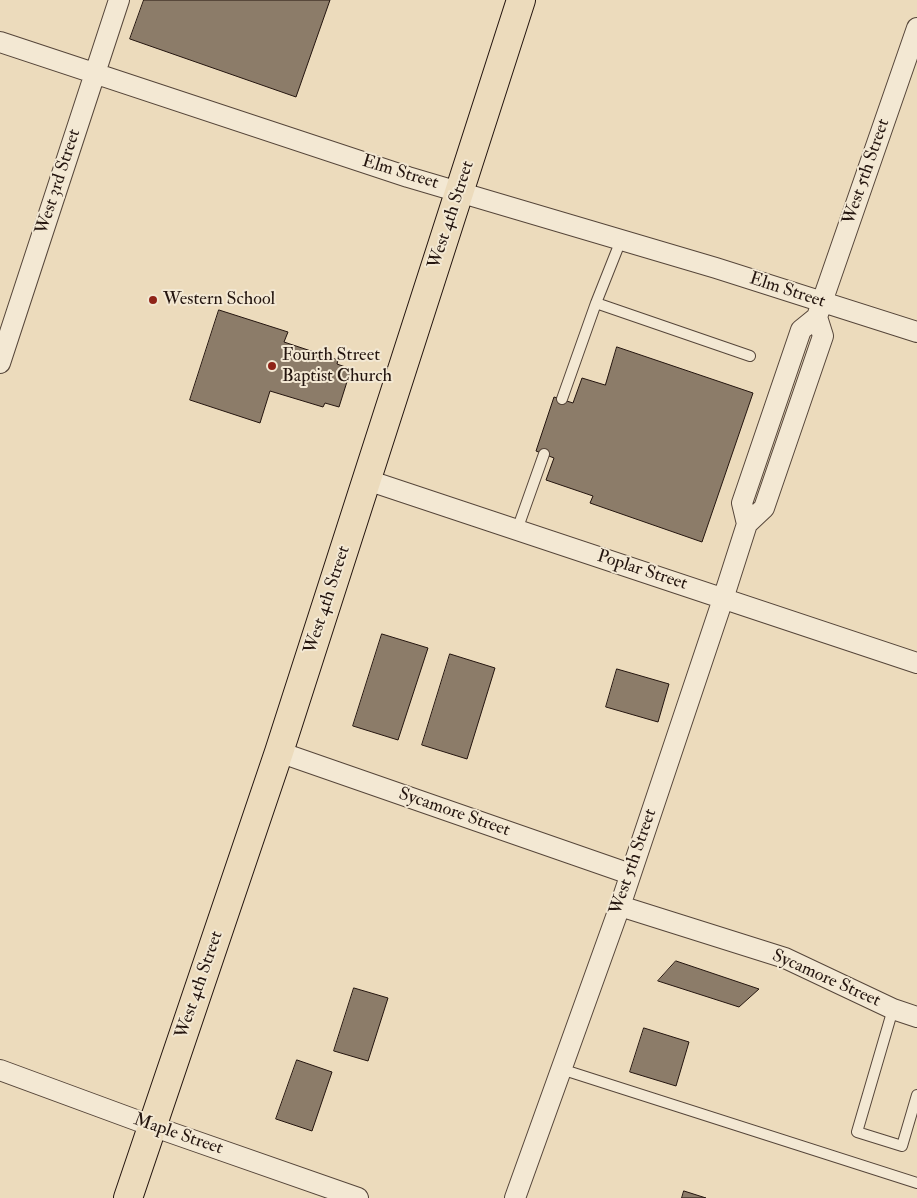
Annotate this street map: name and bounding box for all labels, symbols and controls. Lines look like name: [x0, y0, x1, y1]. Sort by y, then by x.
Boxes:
street label: West 5th Street: [839, 116, 895, 228]
street label: West 3rd Street: [32, 127, 86, 237]
street label: Elm Street: [359, 151, 441, 195]
street label: West 4th Street: [424, 158, 480, 272]
street label: Elm Street: [746, 269, 828, 313]
place label: Western School: [163, 289, 275, 311]
marker: Western School: [147, 294, 159, 306]
place label: Fourth Street Baptist Church: [282, 345, 392, 388]
marker: Fourth Street Baptist Church: [266, 360, 278, 372]
street label: West 4th Street: [300, 543, 356, 657]
street label: Poplar Street: [594, 546, 690, 596]
street label: Sycamore Street: [396, 784, 512, 842]
street label: West 5th Street: [606, 806, 662, 918]
street label: West 4th Street: [172, 928, 228, 1042]
street label: Sycamore Street: [769, 945, 883, 1013]
street label: Maple Street: [131, 1110, 225, 1160]

